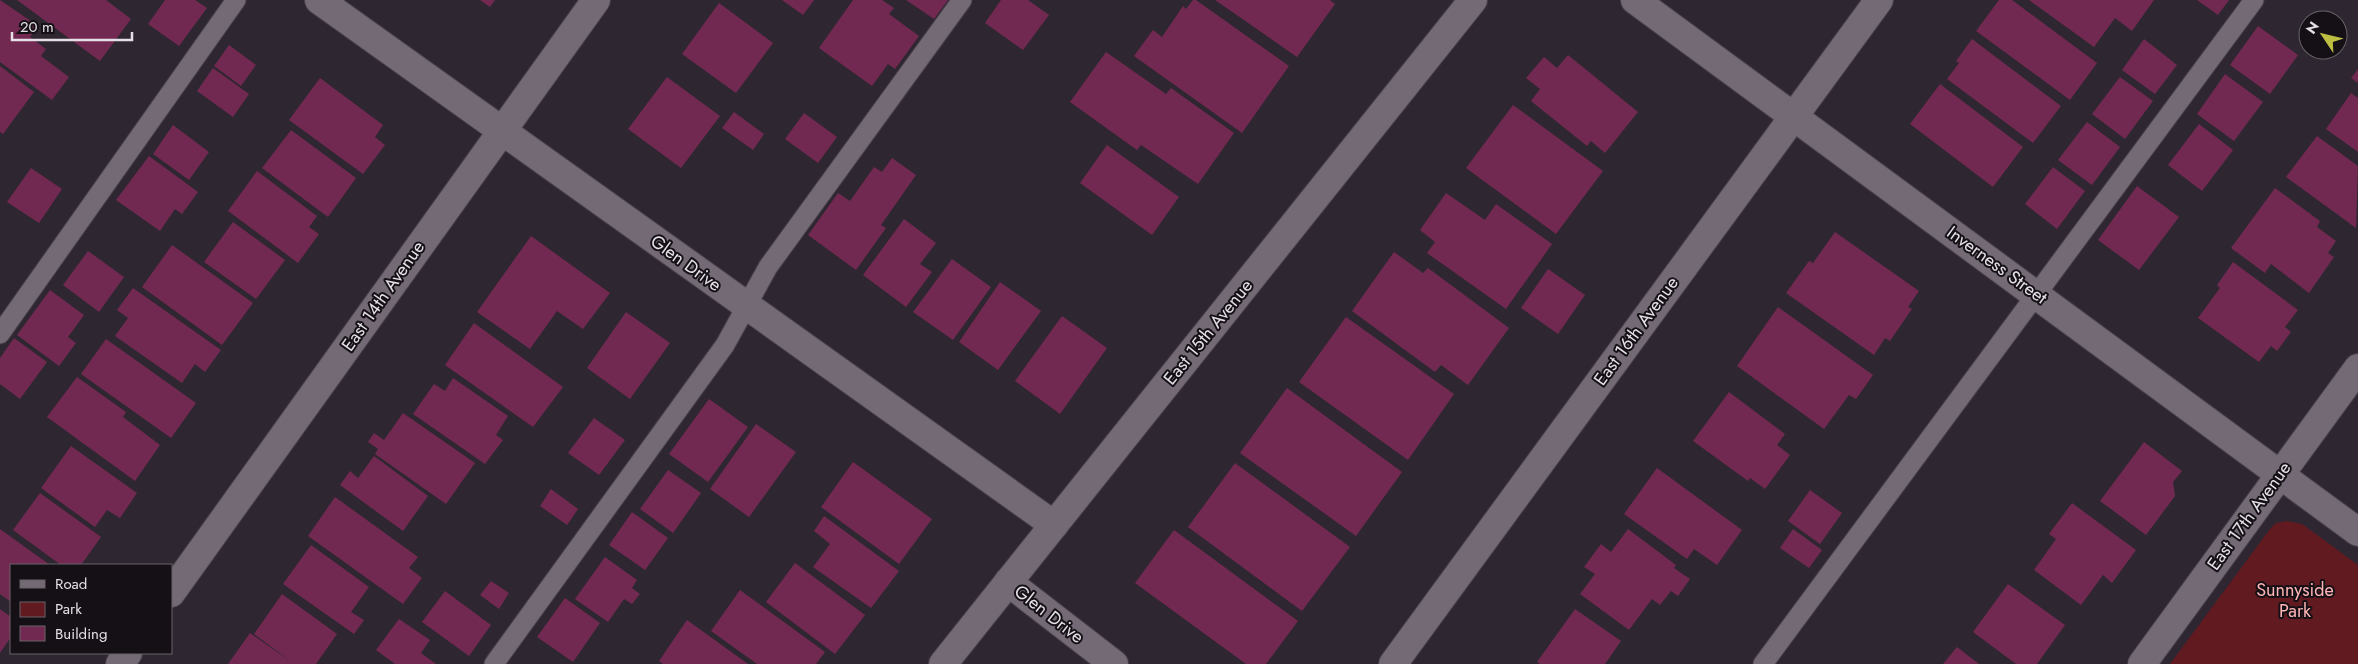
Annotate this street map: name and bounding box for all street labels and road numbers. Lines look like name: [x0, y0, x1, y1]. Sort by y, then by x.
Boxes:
street label: Inverness Street: [1941, 220, 2053, 311]
street label: Glen Drive: [645, 228, 727, 298]
street label: East 14th Avenue: [335, 236, 431, 356]
street label: East 16th Avenue: [1587, 271, 1685, 391]
street label: East 15th Avenue: [1157, 274, 1259, 390]
street label: East 17th Avenue: [2201, 456, 2297, 576]
street label: Glen Drive: [1009, 578, 1089, 650]

